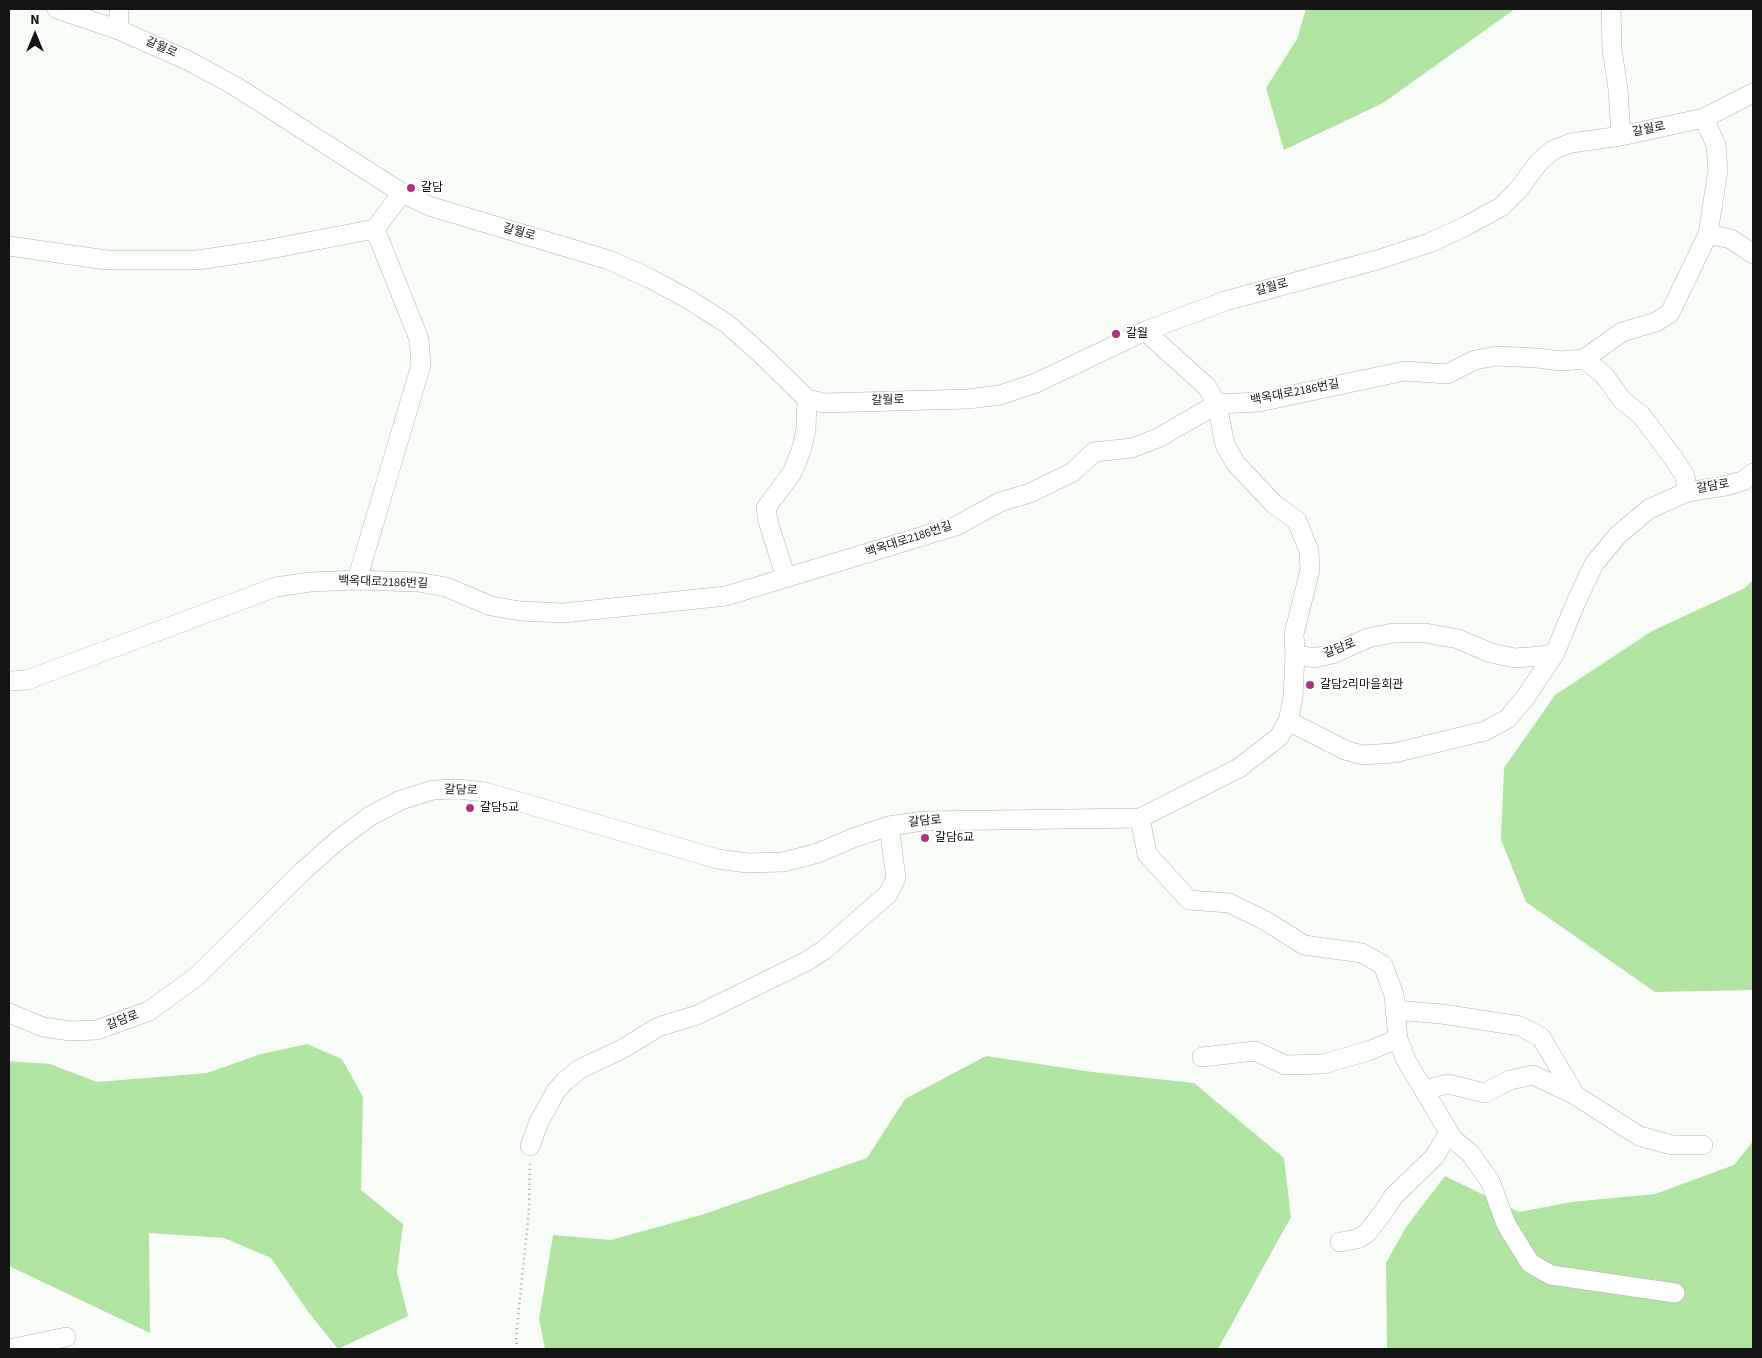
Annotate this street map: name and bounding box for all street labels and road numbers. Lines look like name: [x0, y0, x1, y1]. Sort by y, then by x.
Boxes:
street label: 갈월로: [143, 35, 179, 61]
street label: 갈월로: [1631, 120, 1667, 140]
street label: 갈월로: [501, 222, 537, 244]
street label: 갈월로: [1254, 277, 1290, 299]
street label: 백옥대로2186번길: [1249, 377, 1341, 409]
street label: 갈월로: [871, 393, 905, 409]
street label: 갈담로: [1695, 477, 1731, 497]
street label: 백옥대로2186번길: [864, 519, 954, 561]
street label: 백옥대로2186번길: [338, 574, 428, 592]
street label: 갈담로: [1322, 636, 1358, 662]
street label: 갈담로: [444, 783, 478, 799]
street label: 갈담로: [908, 813, 942, 831]
street label: 갈담로: [105, 1009, 141, 1033]

